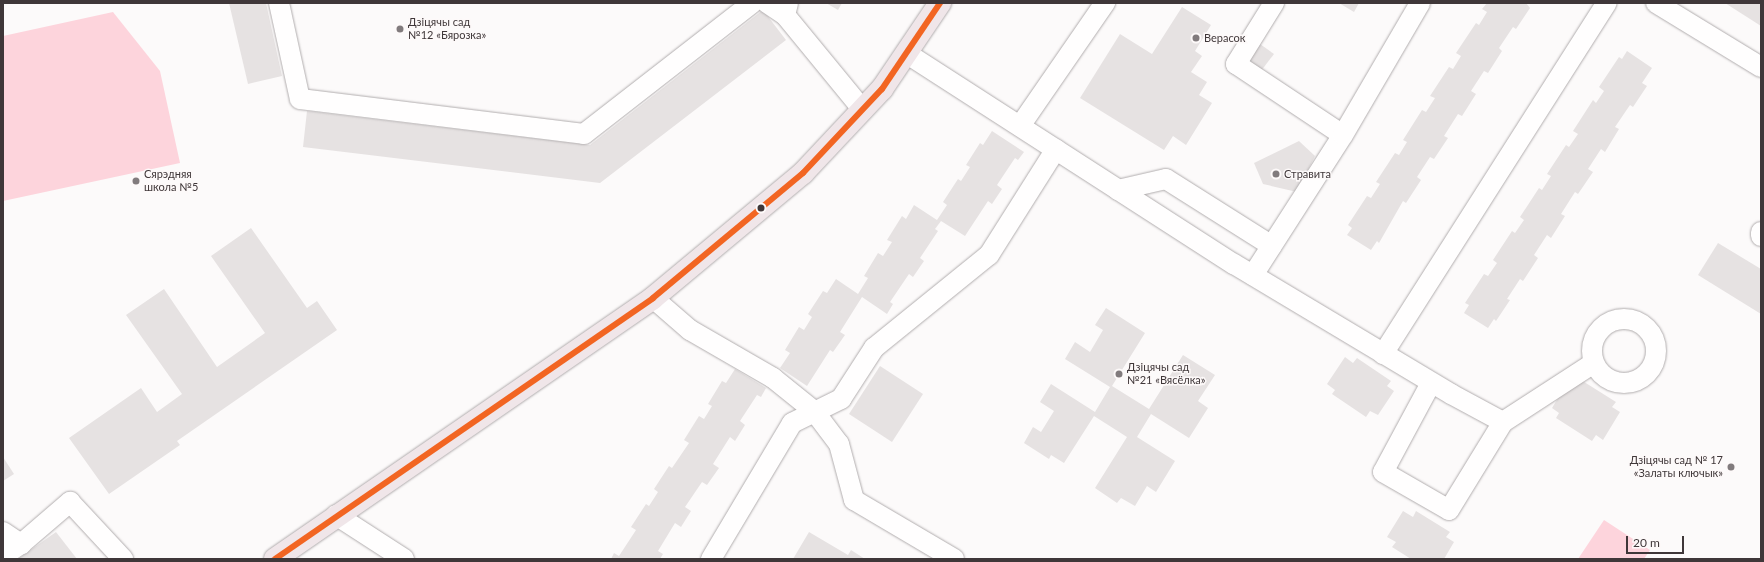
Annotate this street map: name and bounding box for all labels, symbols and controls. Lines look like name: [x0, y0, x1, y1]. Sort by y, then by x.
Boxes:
place label: Дзіцячы сад №12 «Бярозка»: [408, 16, 486, 42]
marker: Дзіцячы сад №12 «Бярозка»: [395, 24, 405, 34]
place label: Верасок: [1204, 31, 1246, 45]
marker: Верасок: [1191, 33, 1201, 43]
place label: Стравита: [1284, 167, 1331, 181]
place label: Сярэдняя школа №5: [144, 168, 198, 194]
marker: Стравита: [1271, 169, 1281, 179]
marker: Сярэдняя школа №5: [131, 176, 141, 186]
unlabelled marker: [756, 203, 766, 213]
place label: Дзіцячы сад №21 «Вясёлка»: [1127, 361, 1206, 387]
marker: Дзіцячы сад №21 «Вясёлка»: [1114, 369, 1124, 379]
place label: Дзіцячы сад № 17 «Залаты ключык»: [1630, 454, 1723, 480]
marker: Дзіцячы сад № 17 «Залаты ключык»: [1726, 462, 1736, 472]
scale bar: [1628, 528, 1686, 554]
text: 20 m: [1633, 535, 1660, 550]

